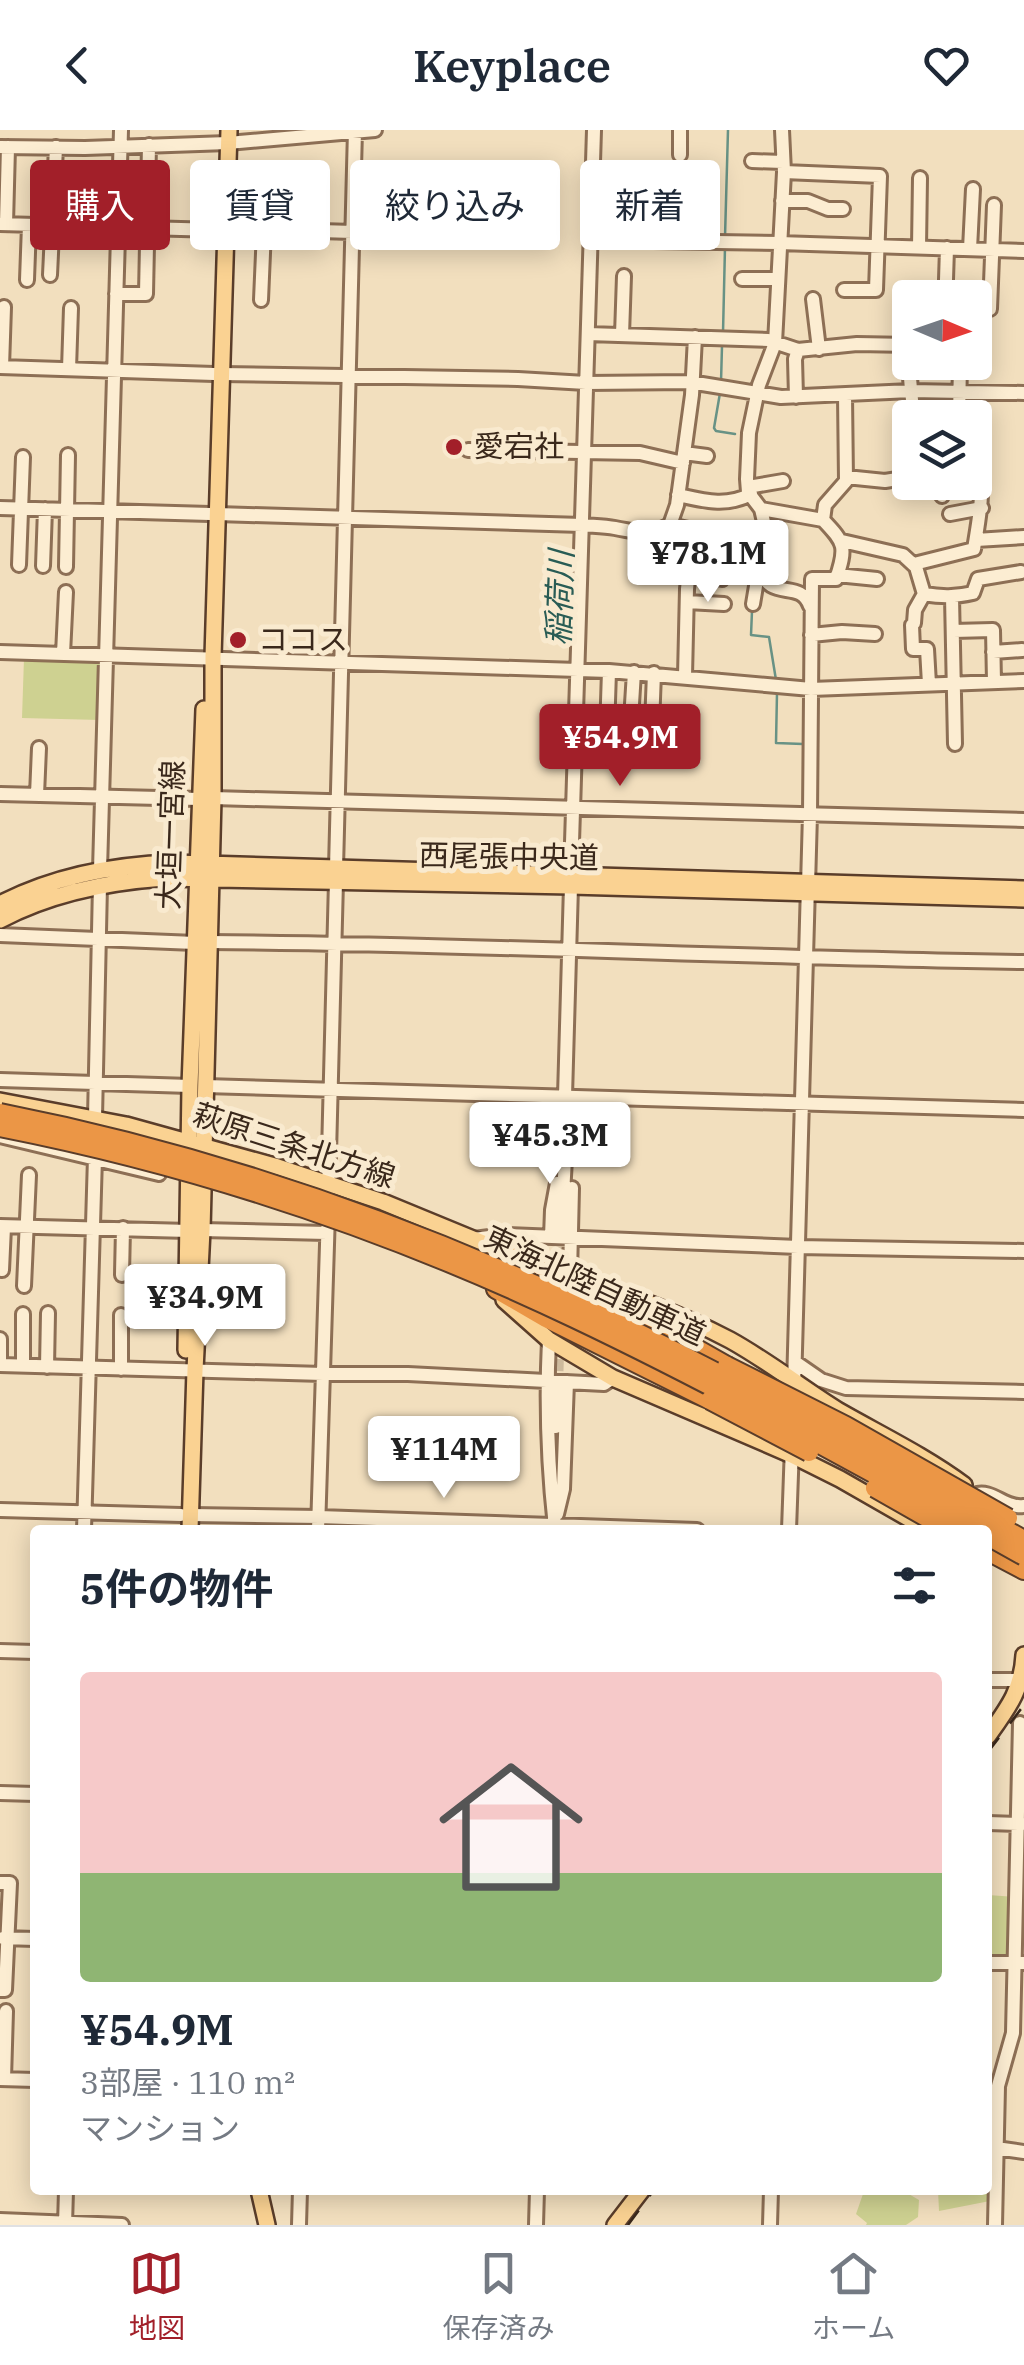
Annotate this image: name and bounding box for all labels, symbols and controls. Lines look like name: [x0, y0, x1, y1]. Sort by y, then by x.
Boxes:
text: Keyplace: [413, 36, 611, 94]
icon: back: [50, 38, 105, 93]
icon: heart: [919, 38, 974, 93]
chip: 購入: [30, 160, 170, 250]
chip: 賃貸: [190, 160, 330, 250]
chip: 絞り込み: [350, 160, 560, 250]
chip: 新着: [580, 160, 720, 250]
north arrow: [892, 280, 992, 380]
map controls: [892, 280, 992, 500]
button: layers: [892, 400, 992, 500]
place label: 愛宕社: [474, 426, 564, 465]
marker: 愛宕社: [443, 436, 465, 458]
pin: ¥78.1M: [627, 520, 789, 605]
text: ¥78.1M: [649, 531, 767, 573]
water label: 稲荷川: [536, 546, 582, 647]
place label: ココス: [258, 619, 348, 658]
marker: ココス: [227, 629, 249, 651]
pin: ¥54.9M: [539, 704, 701, 789]
text: ¥54.9M: [561, 715, 679, 757]
street label: 大垣一宮線: [147, 759, 192, 911]
street label: 西尾張中央道: [419, 834, 599, 877]
street label: 萩原三条北方線: [189, 1094, 400, 1196]
pin: ¥45.3M: [469, 1102, 631, 1187]
text: ¥45.3M: [491, 1113, 609, 1155]
street label: 東海北陸自動車道: [479, 1216, 713, 1353]
pin: ¥34.9M: [124, 1264, 286, 1349]
text: ¥34.9M: [146, 1275, 264, 1317]
pin: ¥114M: [374, 1416, 514, 1501]
text: ¥114M: [390, 1427, 498, 1469]
icon: filters: [887, 1558, 942, 1613]
text: 5件の物件: [80, 1561, 273, 1616]
icon: home: [421, 1737, 601, 1917]
text: ¥54.9M: [80, 2002, 234, 2057]
text: 3部屋 · 110 m²: [80, 2061, 295, 2103]
text: マンション: [80, 2107, 240, 2149]
tab: 地図: [129, 2246, 185, 2346]
tab: 保存済み: [442, 2246, 554, 2346]
tab: ホーム: [812, 2246, 895, 2346]

